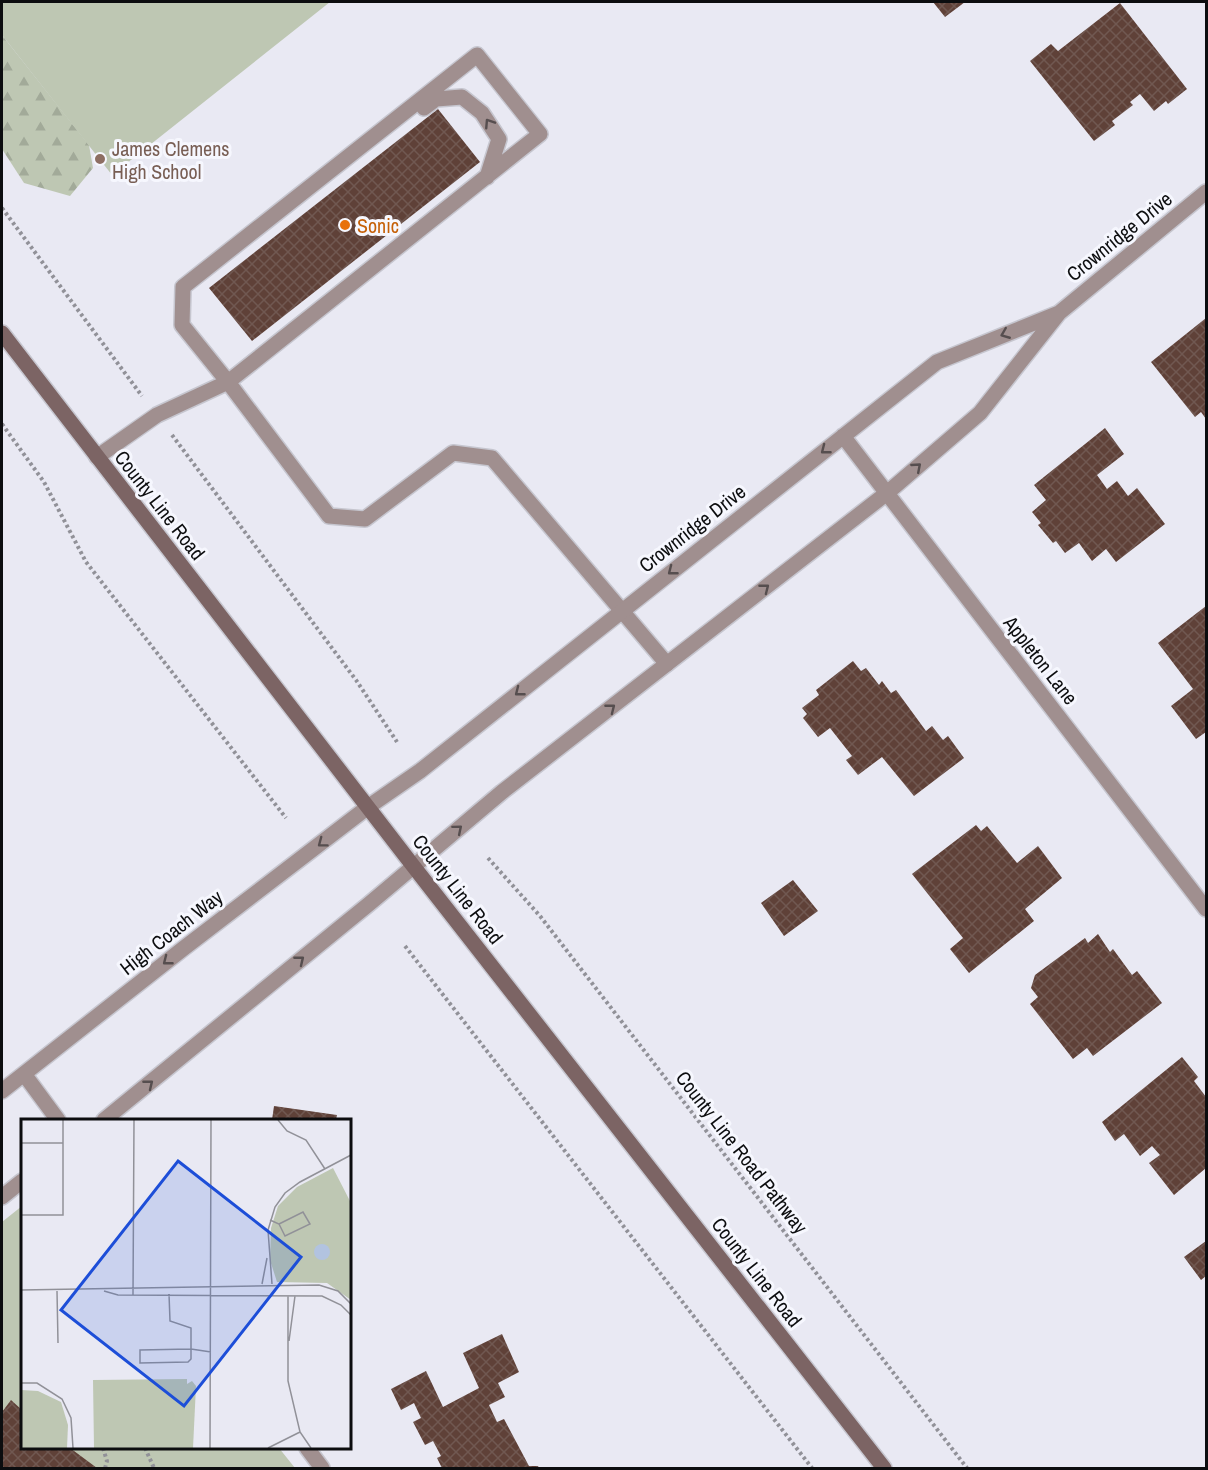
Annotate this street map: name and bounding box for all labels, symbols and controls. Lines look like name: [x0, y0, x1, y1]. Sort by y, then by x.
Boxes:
one-way arrow: [484, 119, 496, 129]
place label: James Clemens High School: [112, 135, 230, 185]
marker: James Clemens High School: [93, 152, 107, 166]
street label: Crownridge Drive: [1061, 185, 1177, 287]
place label: Sonic: [357, 212, 399, 239]
marker: Sonic: [338, 218, 352, 232]
one-way arrow: [1000, 327, 1011, 339]
one-way arrow: [820, 443, 831, 454]
street label: County Line Road: [109, 445, 211, 565]
one-way arrow: [910, 463, 921, 474]
street label: Crownridge Drive: [633, 478, 751, 578]
one-way arrow: [667, 564, 678, 575]
one-way arrow: [758, 585, 769, 596]
street label: Appleton Lane: [997, 609, 1084, 710]
one-way arrow: [515, 685, 526, 696]
one-way arrow: [604, 704, 615, 715]
one-way arrow: [451, 826, 462, 837]
street label: County Line Road: [407, 829, 509, 949]
one-way arrow: [317, 836, 328, 847]
street label: High Coach Way: [114, 883, 229, 981]
one-way arrow: [163, 954, 174, 965]
one-way arrow: [293, 957, 304, 968]
street label: County Line Road Pathway: [670, 1065, 815, 1240]
one-way arrow: [142, 1080, 153, 1091]
inset map: [21, 1119, 351, 1449]
street label: County Line Road: [706, 1212, 808, 1332]

